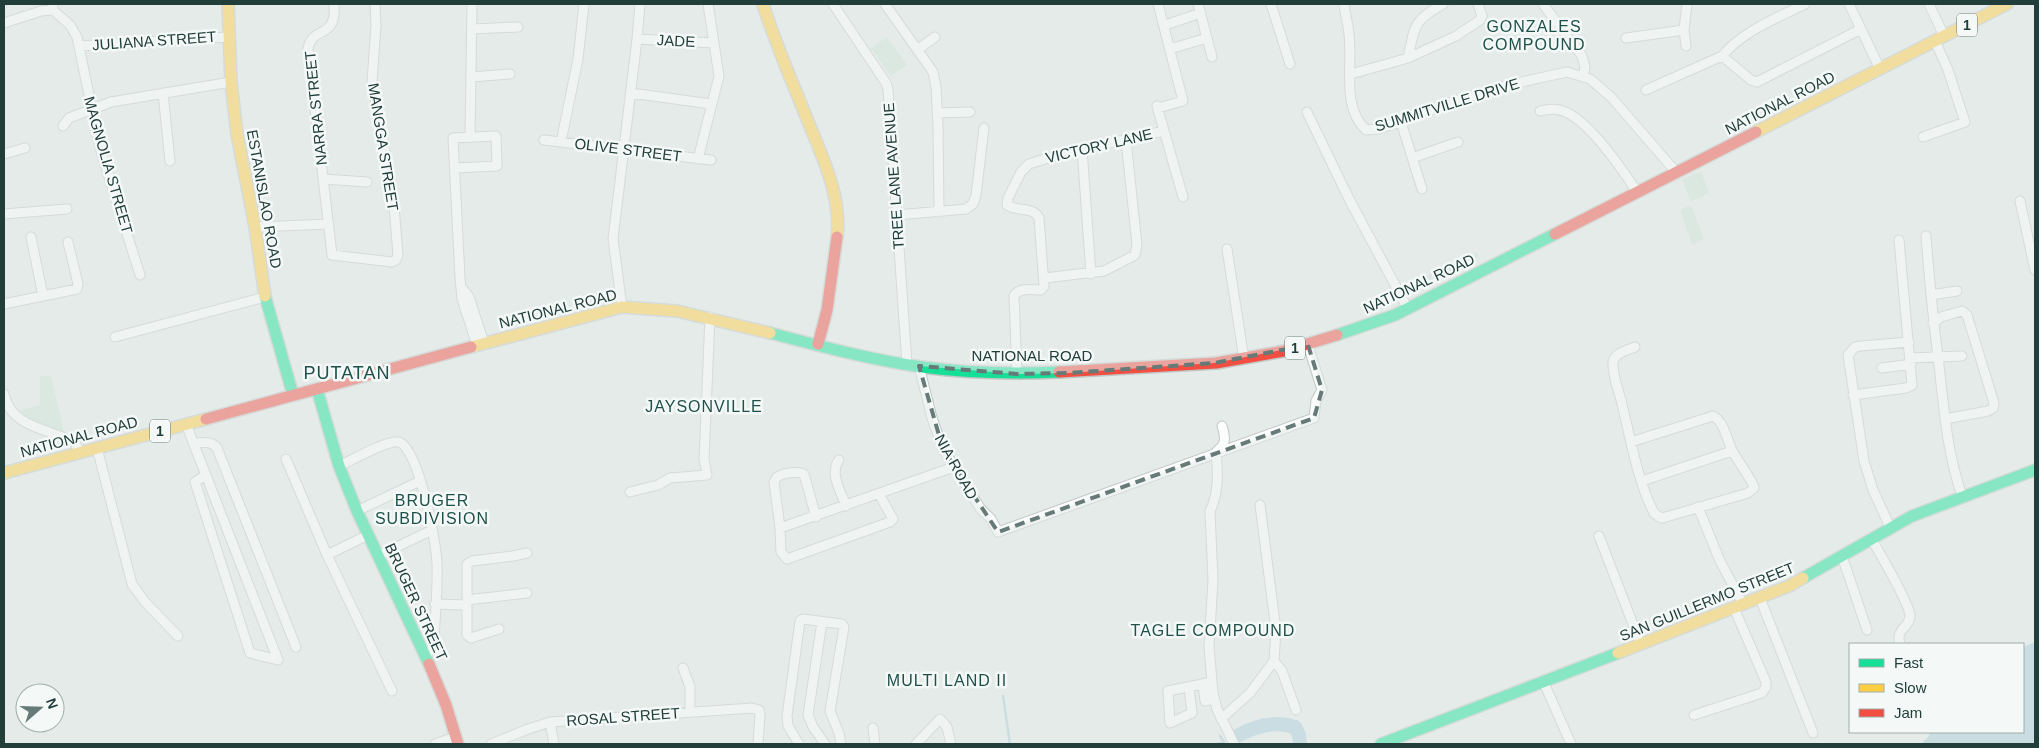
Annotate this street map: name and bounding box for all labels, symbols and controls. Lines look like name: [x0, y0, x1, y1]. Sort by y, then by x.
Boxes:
road number: 1: [1957, 14, 1977, 36]
district label: GONZALES COMPOUND: [1482, 18, 1586, 53]
street label: JULIANA STREET: [91, 28, 217, 53]
street label: JADE: [656, 31, 696, 50]
street label: NARRA STREET: [301, 50, 330, 166]
street label: NATIONAL ROAD: [1722, 67, 1838, 138]
street label: SUMMITVILLE DRIVE: [1373, 74, 1521, 135]
street label: MANGGA STREET: [365, 82, 402, 212]
street label: MAGNOLIA STREET: [81, 94, 136, 235]
street label: TREE LANE AVENUE: [880, 102, 907, 250]
street label: VICTORY LANE: [1044, 125, 1154, 166]
street label: ESTANISLAO ROAD: [244, 128, 285, 270]
street label: OLIVE STREET: [574, 135, 682, 164]
street label: NATIONAL ROAD: [1360, 250, 1477, 317]
street label: NATIONAL ROAD: [497, 286, 619, 331]
road number: 1: [1285, 336, 1305, 359]
street label: NATIONAL ROAD: [972, 347, 1093, 364]
district label: PUTATAN: [304, 363, 391, 383]
district label: JAYSONVILLE: [645, 398, 763, 415]
street label: NATIONAL ROAD: [18, 413, 140, 460]
road number: 1: [150, 420, 170, 442]
street label: NIA ROAD: [932, 431, 981, 502]
district label: BRUGER SUBDIVISION: [375, 492, 489, 527]
street label: BRUGER STREET: [382, 540, 451, 663]
street label: SAN GUILLERMO STREET: [1617, 559, 1797, 644]
district label: TAGLE COMPOUND: [1131, 622, 1295, 639]
legend: [1849, 643, 2024, 733]
text: Fast: [1894, 654, 1924, 671]
district label: MULTI LAND II: [887, 672, 1007, 689]
text: Slow: [1894, 679, 1927, 696]
north arrow: [15, 683, 65, 733]
text: N: [43, 696, 61, 711]
street label: ROSAL STREET: [566, 704, 680, 729]
text: Jam: [1894, 704, 1922, 721]

